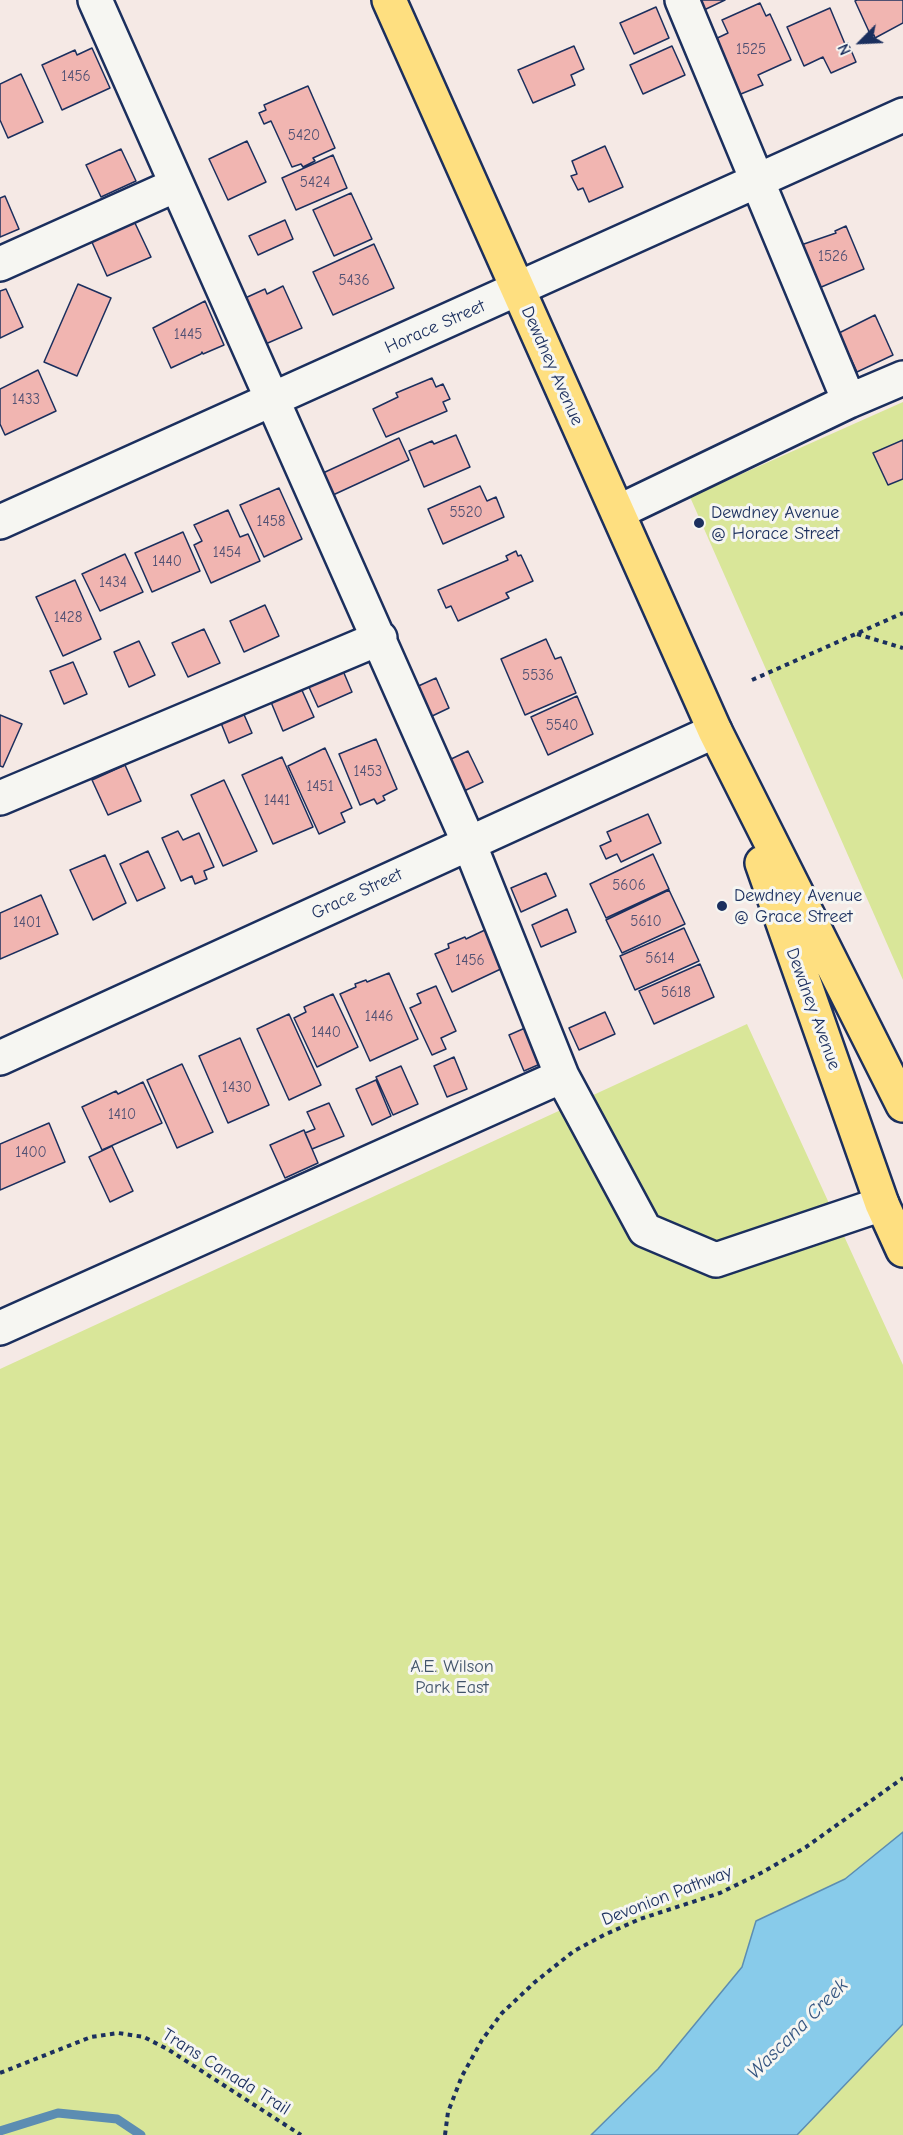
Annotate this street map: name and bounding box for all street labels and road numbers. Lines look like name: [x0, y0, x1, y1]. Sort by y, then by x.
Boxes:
street label: Horace Street: [382, 295, 488, 359]
street label: Dewdney Avenue: [516, 303, 588, 429]
street label: Grace Street: [308, 864, 406, 924]
street label: Dewdney Avenue: [781, 945, 845, 1073]
street label: Devonion Pathway: [599, 1861, 735, 1931]
street label: Trans Canada Trail: [158, 2024, 294, 2120]

